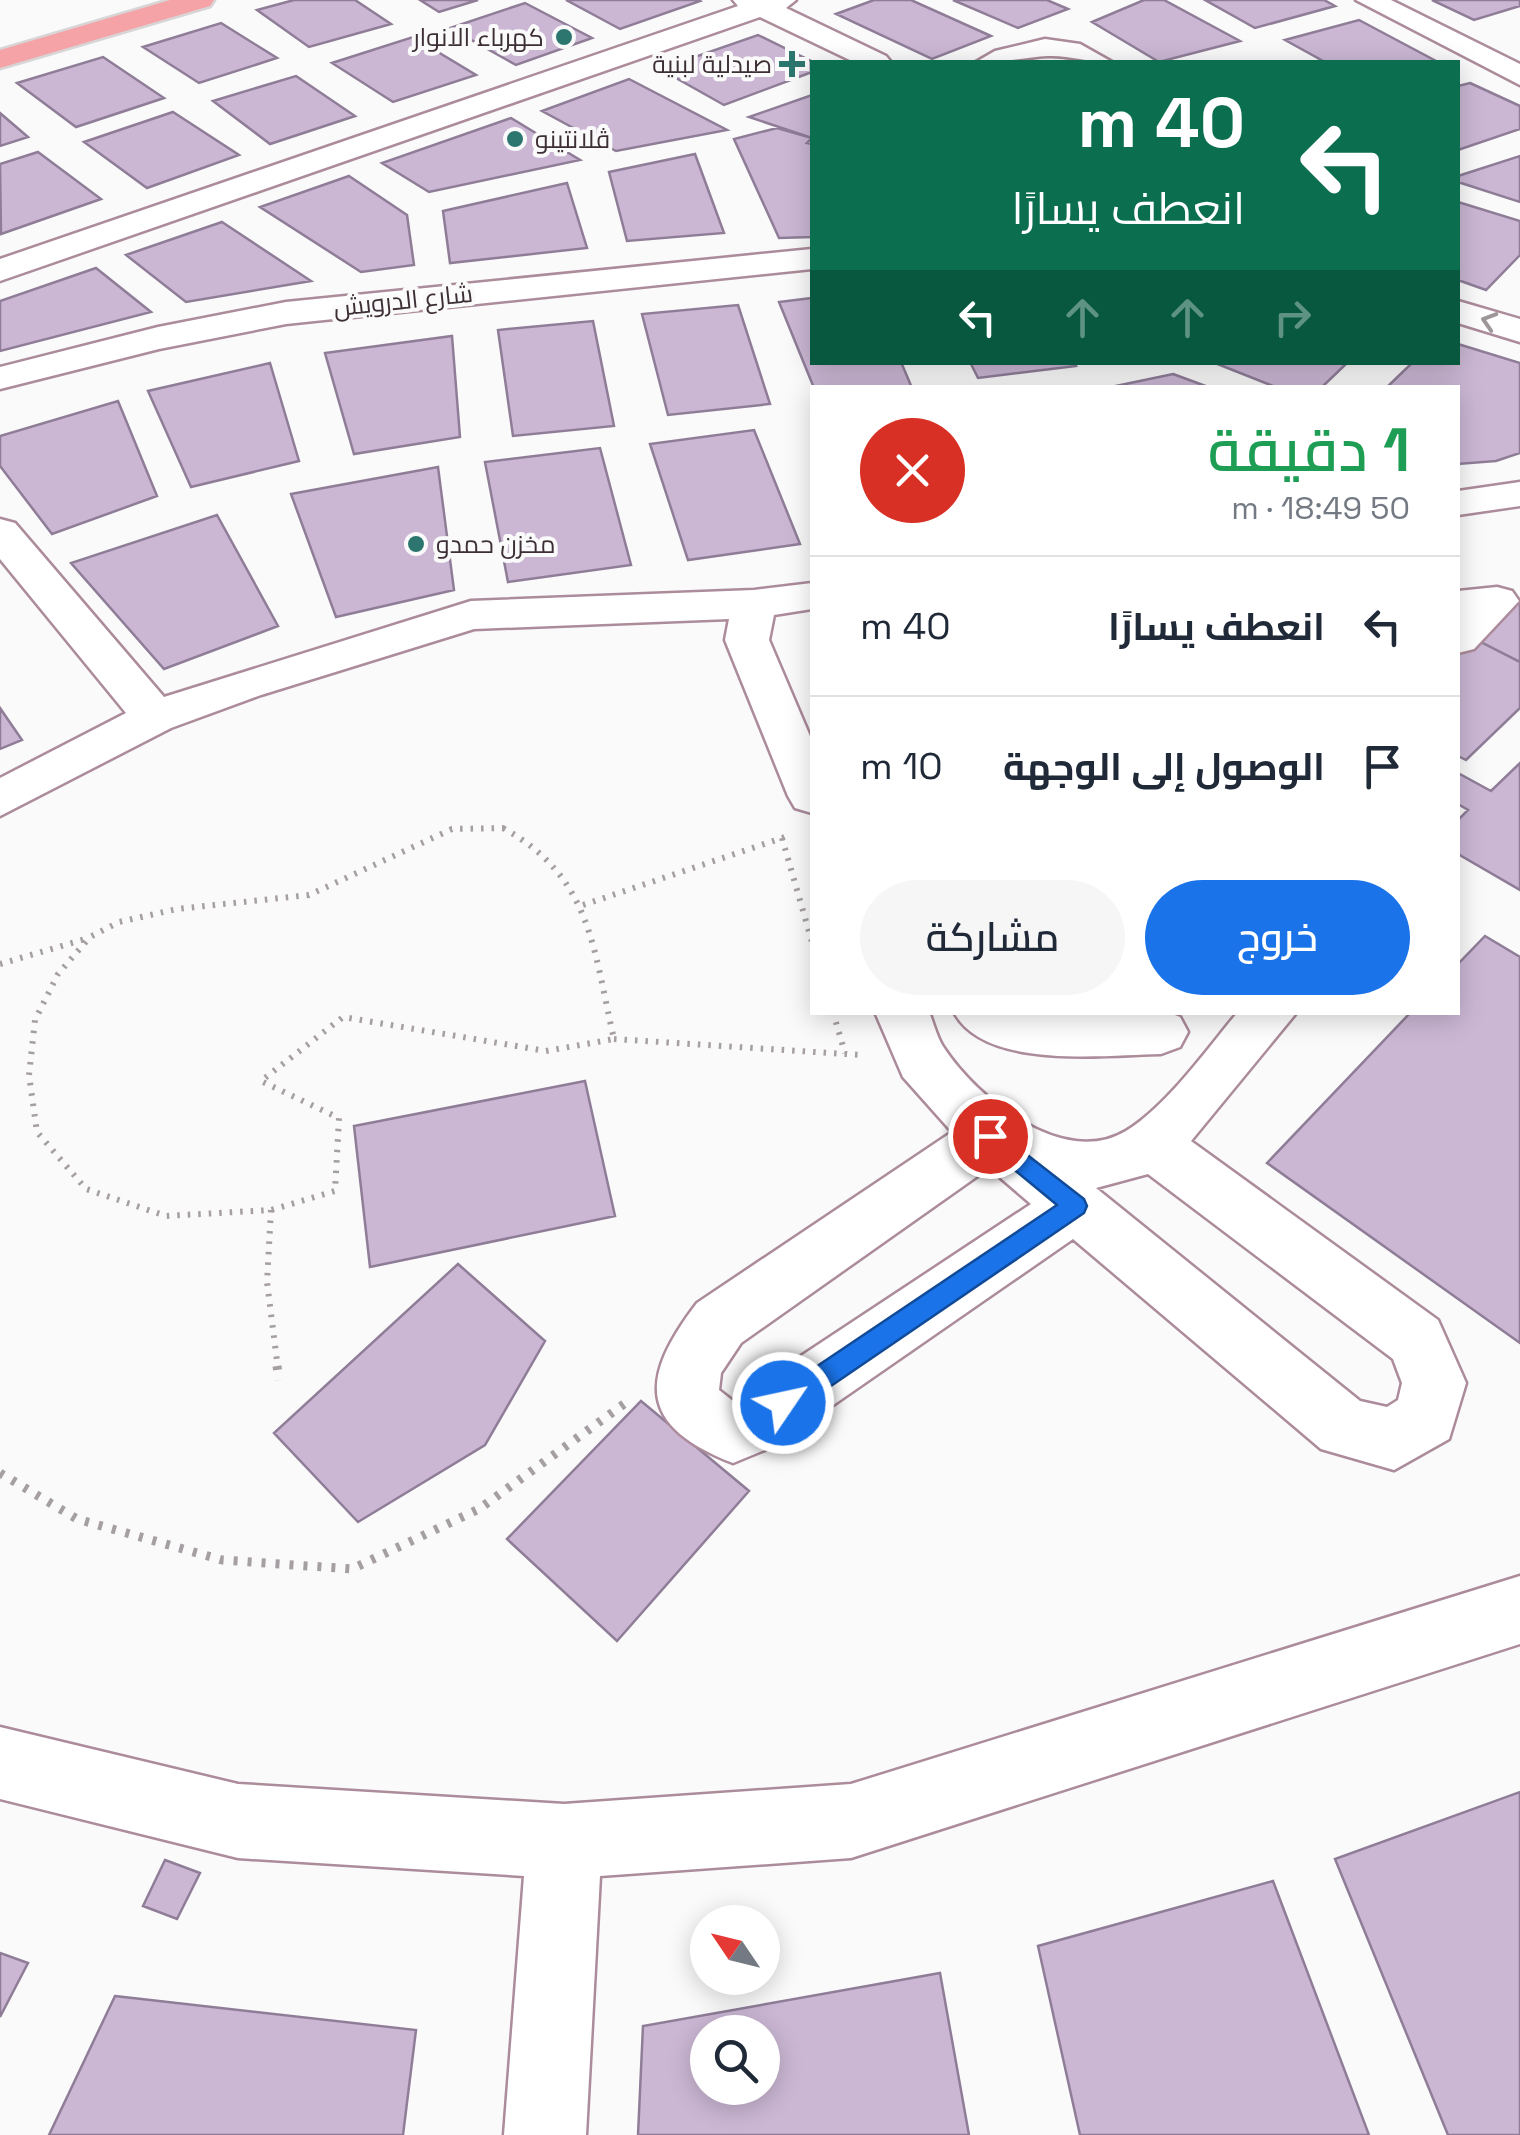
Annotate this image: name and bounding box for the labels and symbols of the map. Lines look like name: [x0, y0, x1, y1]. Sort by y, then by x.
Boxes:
place label: كهرباء الانوار: [411, 21, 544, 53]
marker: كهرباء الانوار: [553, 26, 575, 48]
place label: صيدلية لبنية: [652, 48, 772, 80]
marker: صيدلية لبنية: [781, 53, 803, 75]
place label: ڤلانتينو: [535, 123, 610, 155]
marker: ڤلانتينو: [504, 128, 526, 150]
street label: شارع الدرويش: [332, 277, 474, 324]
one-way arrow: [1481, 312, 1498, 333]
place label: مخزن حمدو: [436, 528, 555, 560]
marker: مخزن حمدو: [405, 533, 427, 555]
pin: [948, 1094, 1033, 1179]
position arrow: [731, 1351, 835, 1455]
north arrow: [690, 1905, 780, 1995]

